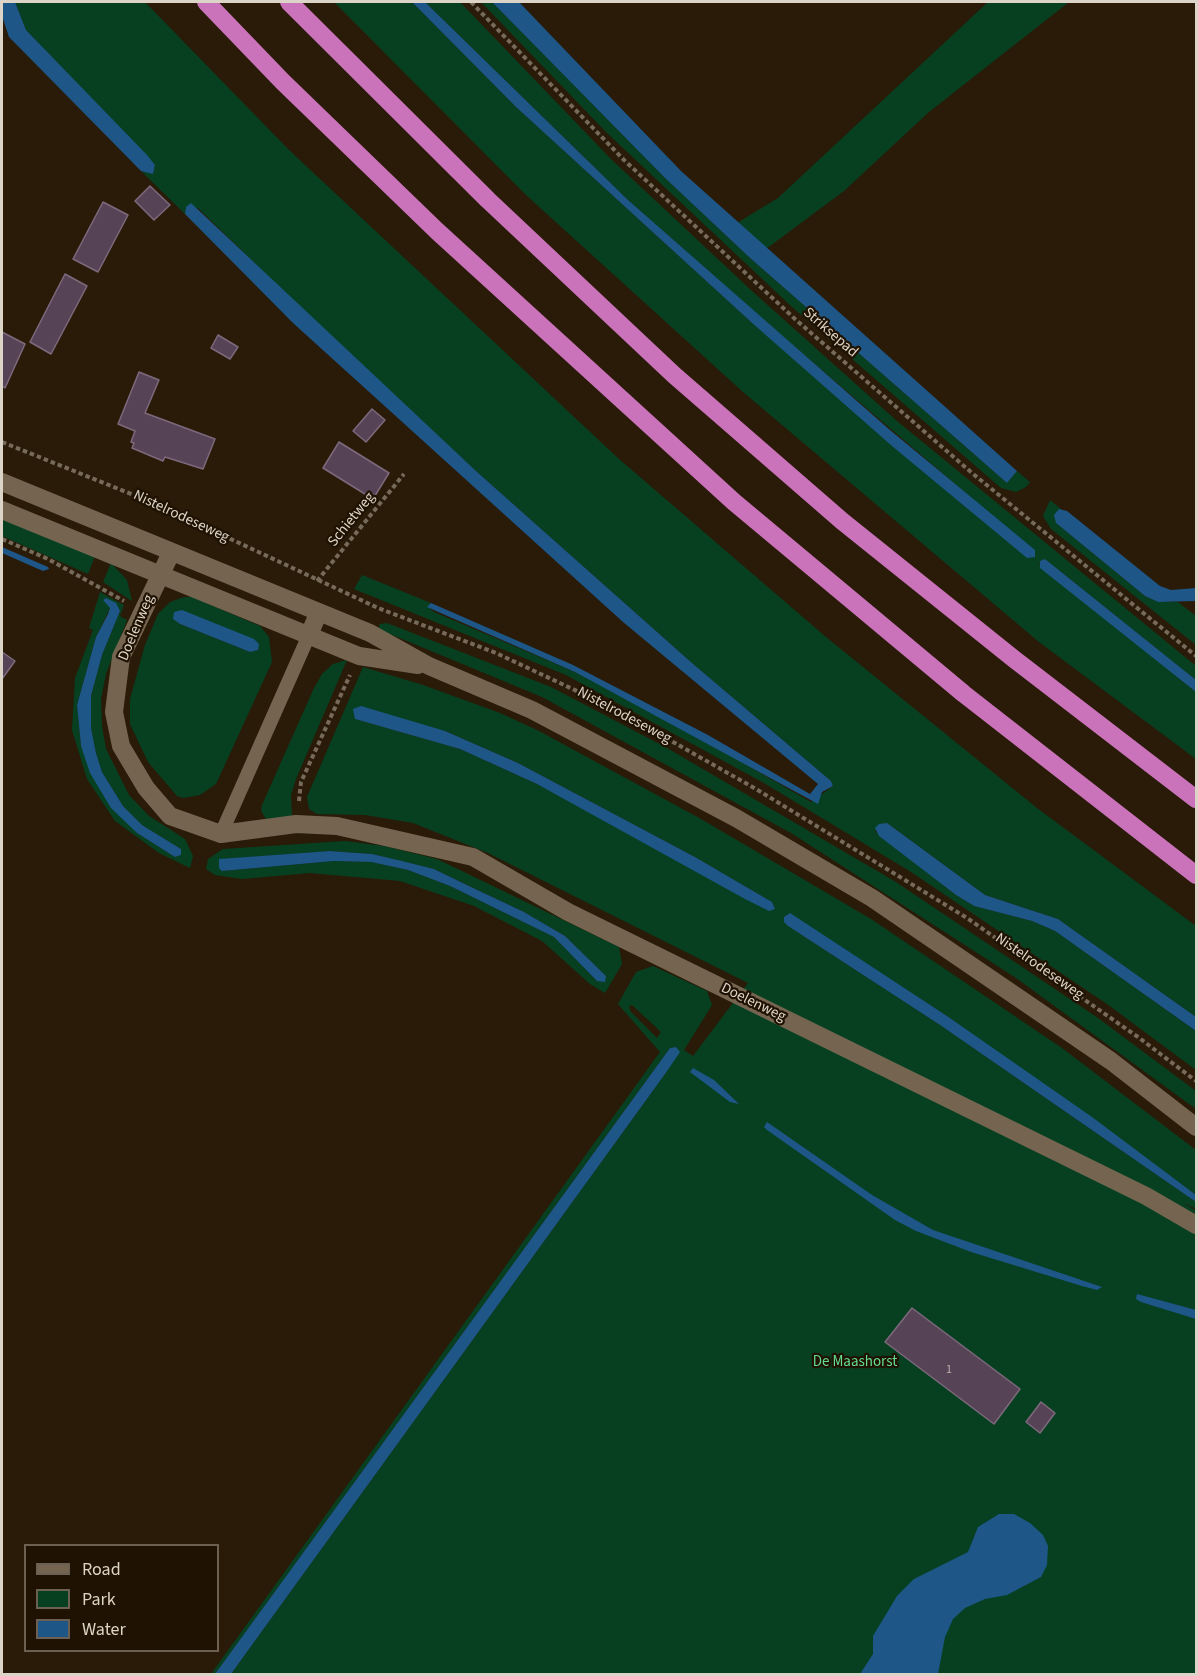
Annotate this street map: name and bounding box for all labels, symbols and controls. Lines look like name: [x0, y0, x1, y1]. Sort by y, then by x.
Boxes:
street label: Striksepad: [799, 304, 861, 362]
street label: Nistelrodeseweg: [130, 487, 232, 547]
street label: Schietweg: [325, 489, 379, 551]
street label: Doelenweg: [115, 592, 159, 664]
street label: Nistelrodeseweg: [574, 684, 674, 748]
street label: Nistelrodeseweg: [991, 930, 1087, 1004]
street label: Doelenweg: [718, 980, 788, 1026]
park label: De Maashorst: [813, 1354, 897, 1372]
house number: 1: [946, 1363, 952, 1377]
legend: [24, 1544, 219, 1652]
text: Road: [82, 1557, 121, 1582]
text: Park: [82, 1587, 116, 1612]
text: Water: [82, 1617, 126, 1642]

